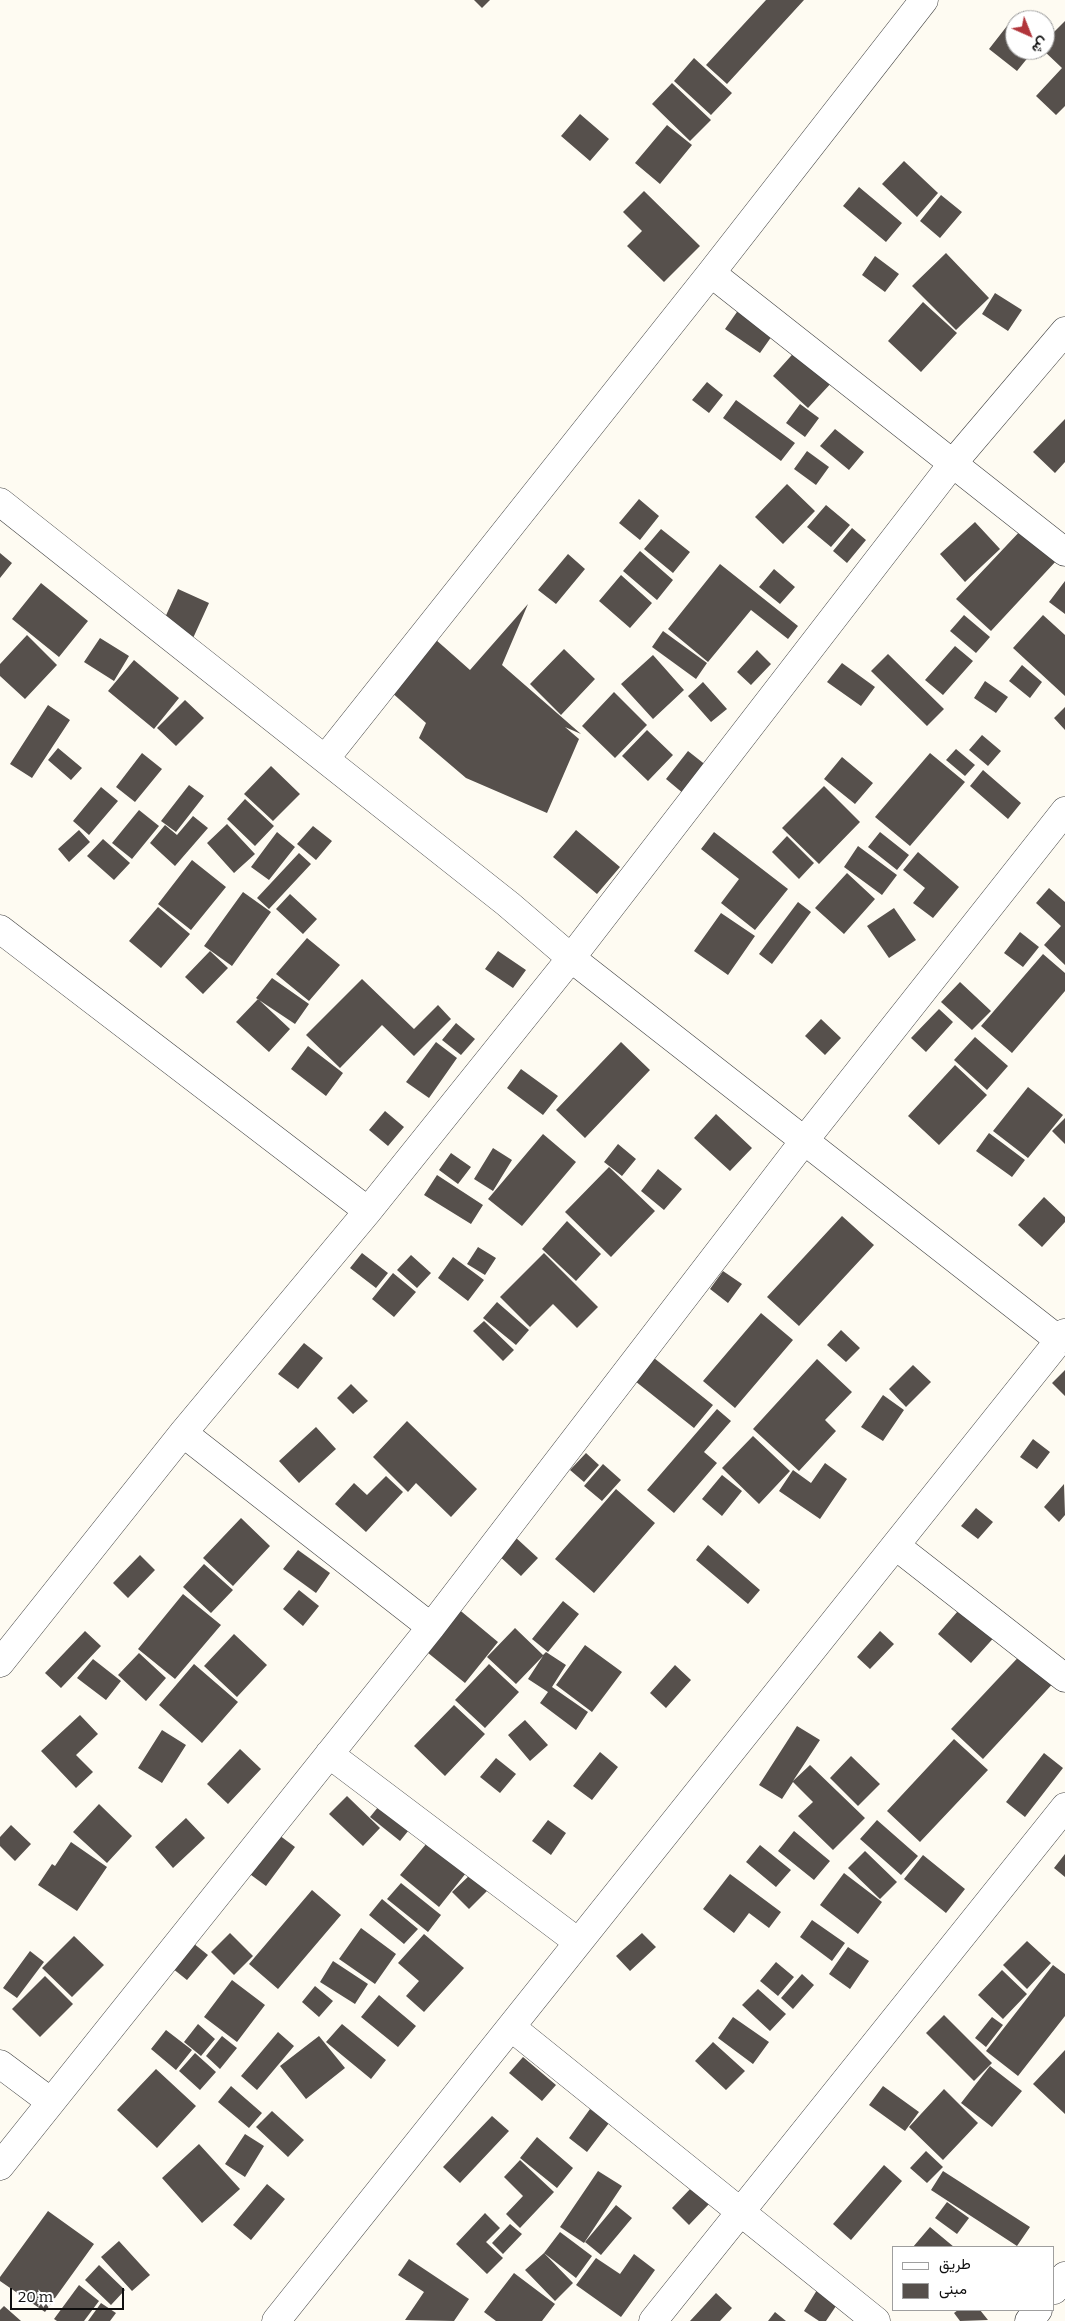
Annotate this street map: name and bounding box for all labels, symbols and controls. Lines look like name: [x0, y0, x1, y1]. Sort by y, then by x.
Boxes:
north arrow: [1005, 10, 1055, 60]
text: ش: [1028, 33, 1052, 57]
legend: [892, 2246, 1055, 2311]
text: طريق: [939, 2255, 971, 2273]
scale bar: [12, 2278, 126, 2310]
text: مبنى: [939, 2280, 967, 2298]
text: 20 m: [18, 2288, 53, 2306]

